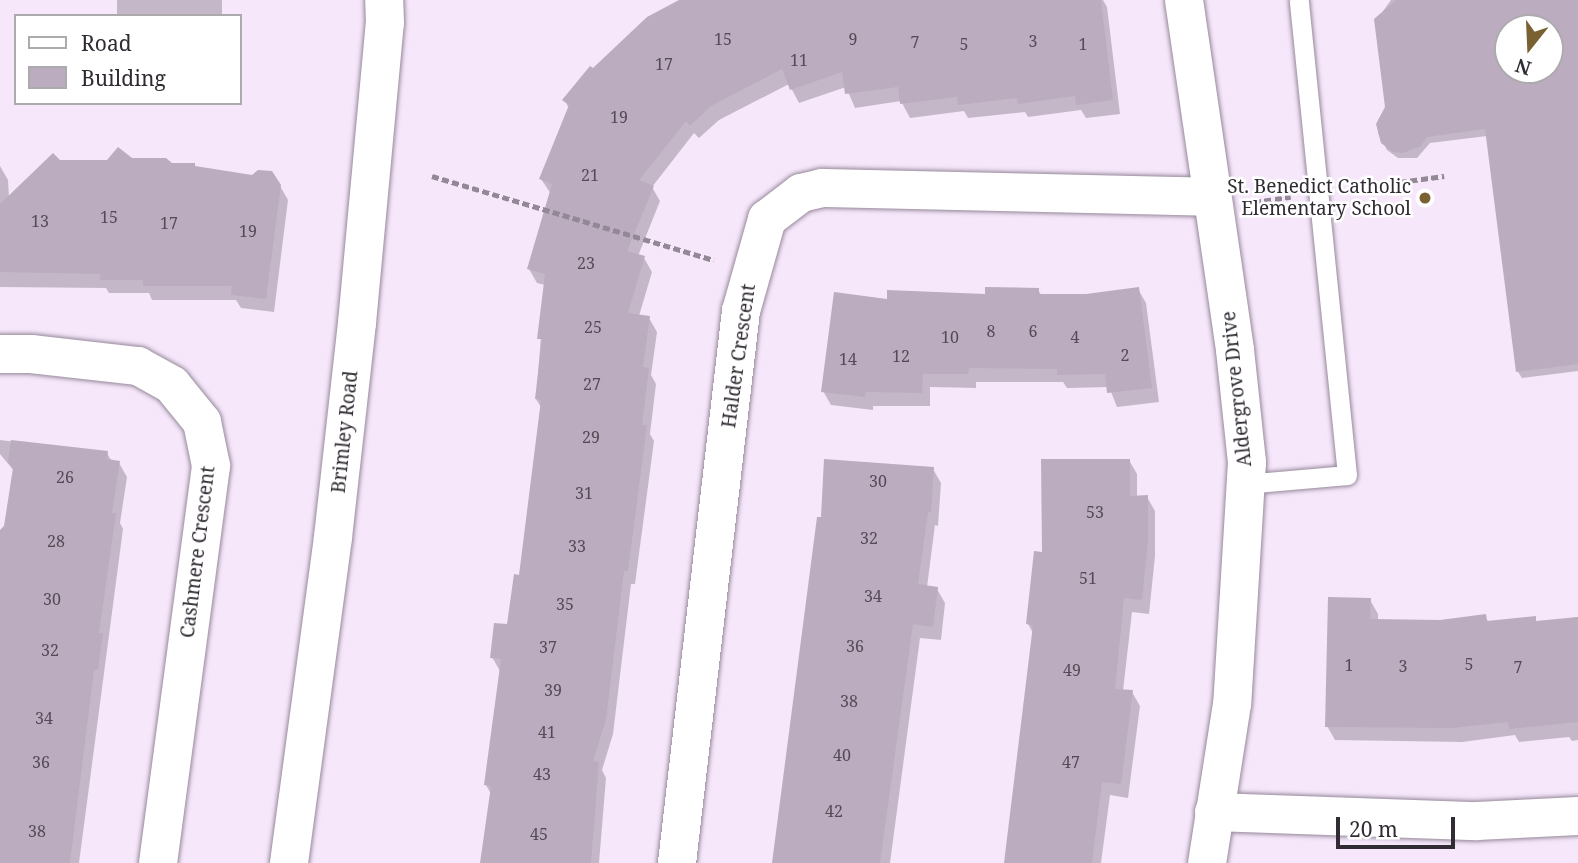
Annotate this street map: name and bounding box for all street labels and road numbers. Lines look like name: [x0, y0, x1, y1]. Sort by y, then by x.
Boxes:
street label: Halder Crescent: [718, 283, 760, 429]
street label: Aldergrove Drive: [1217, 310, 1257, 468]
street label: Brimley Road: [327, 370, 363, 494]
street label: Cashmere Crescent: [176, 465, 220, 639]

